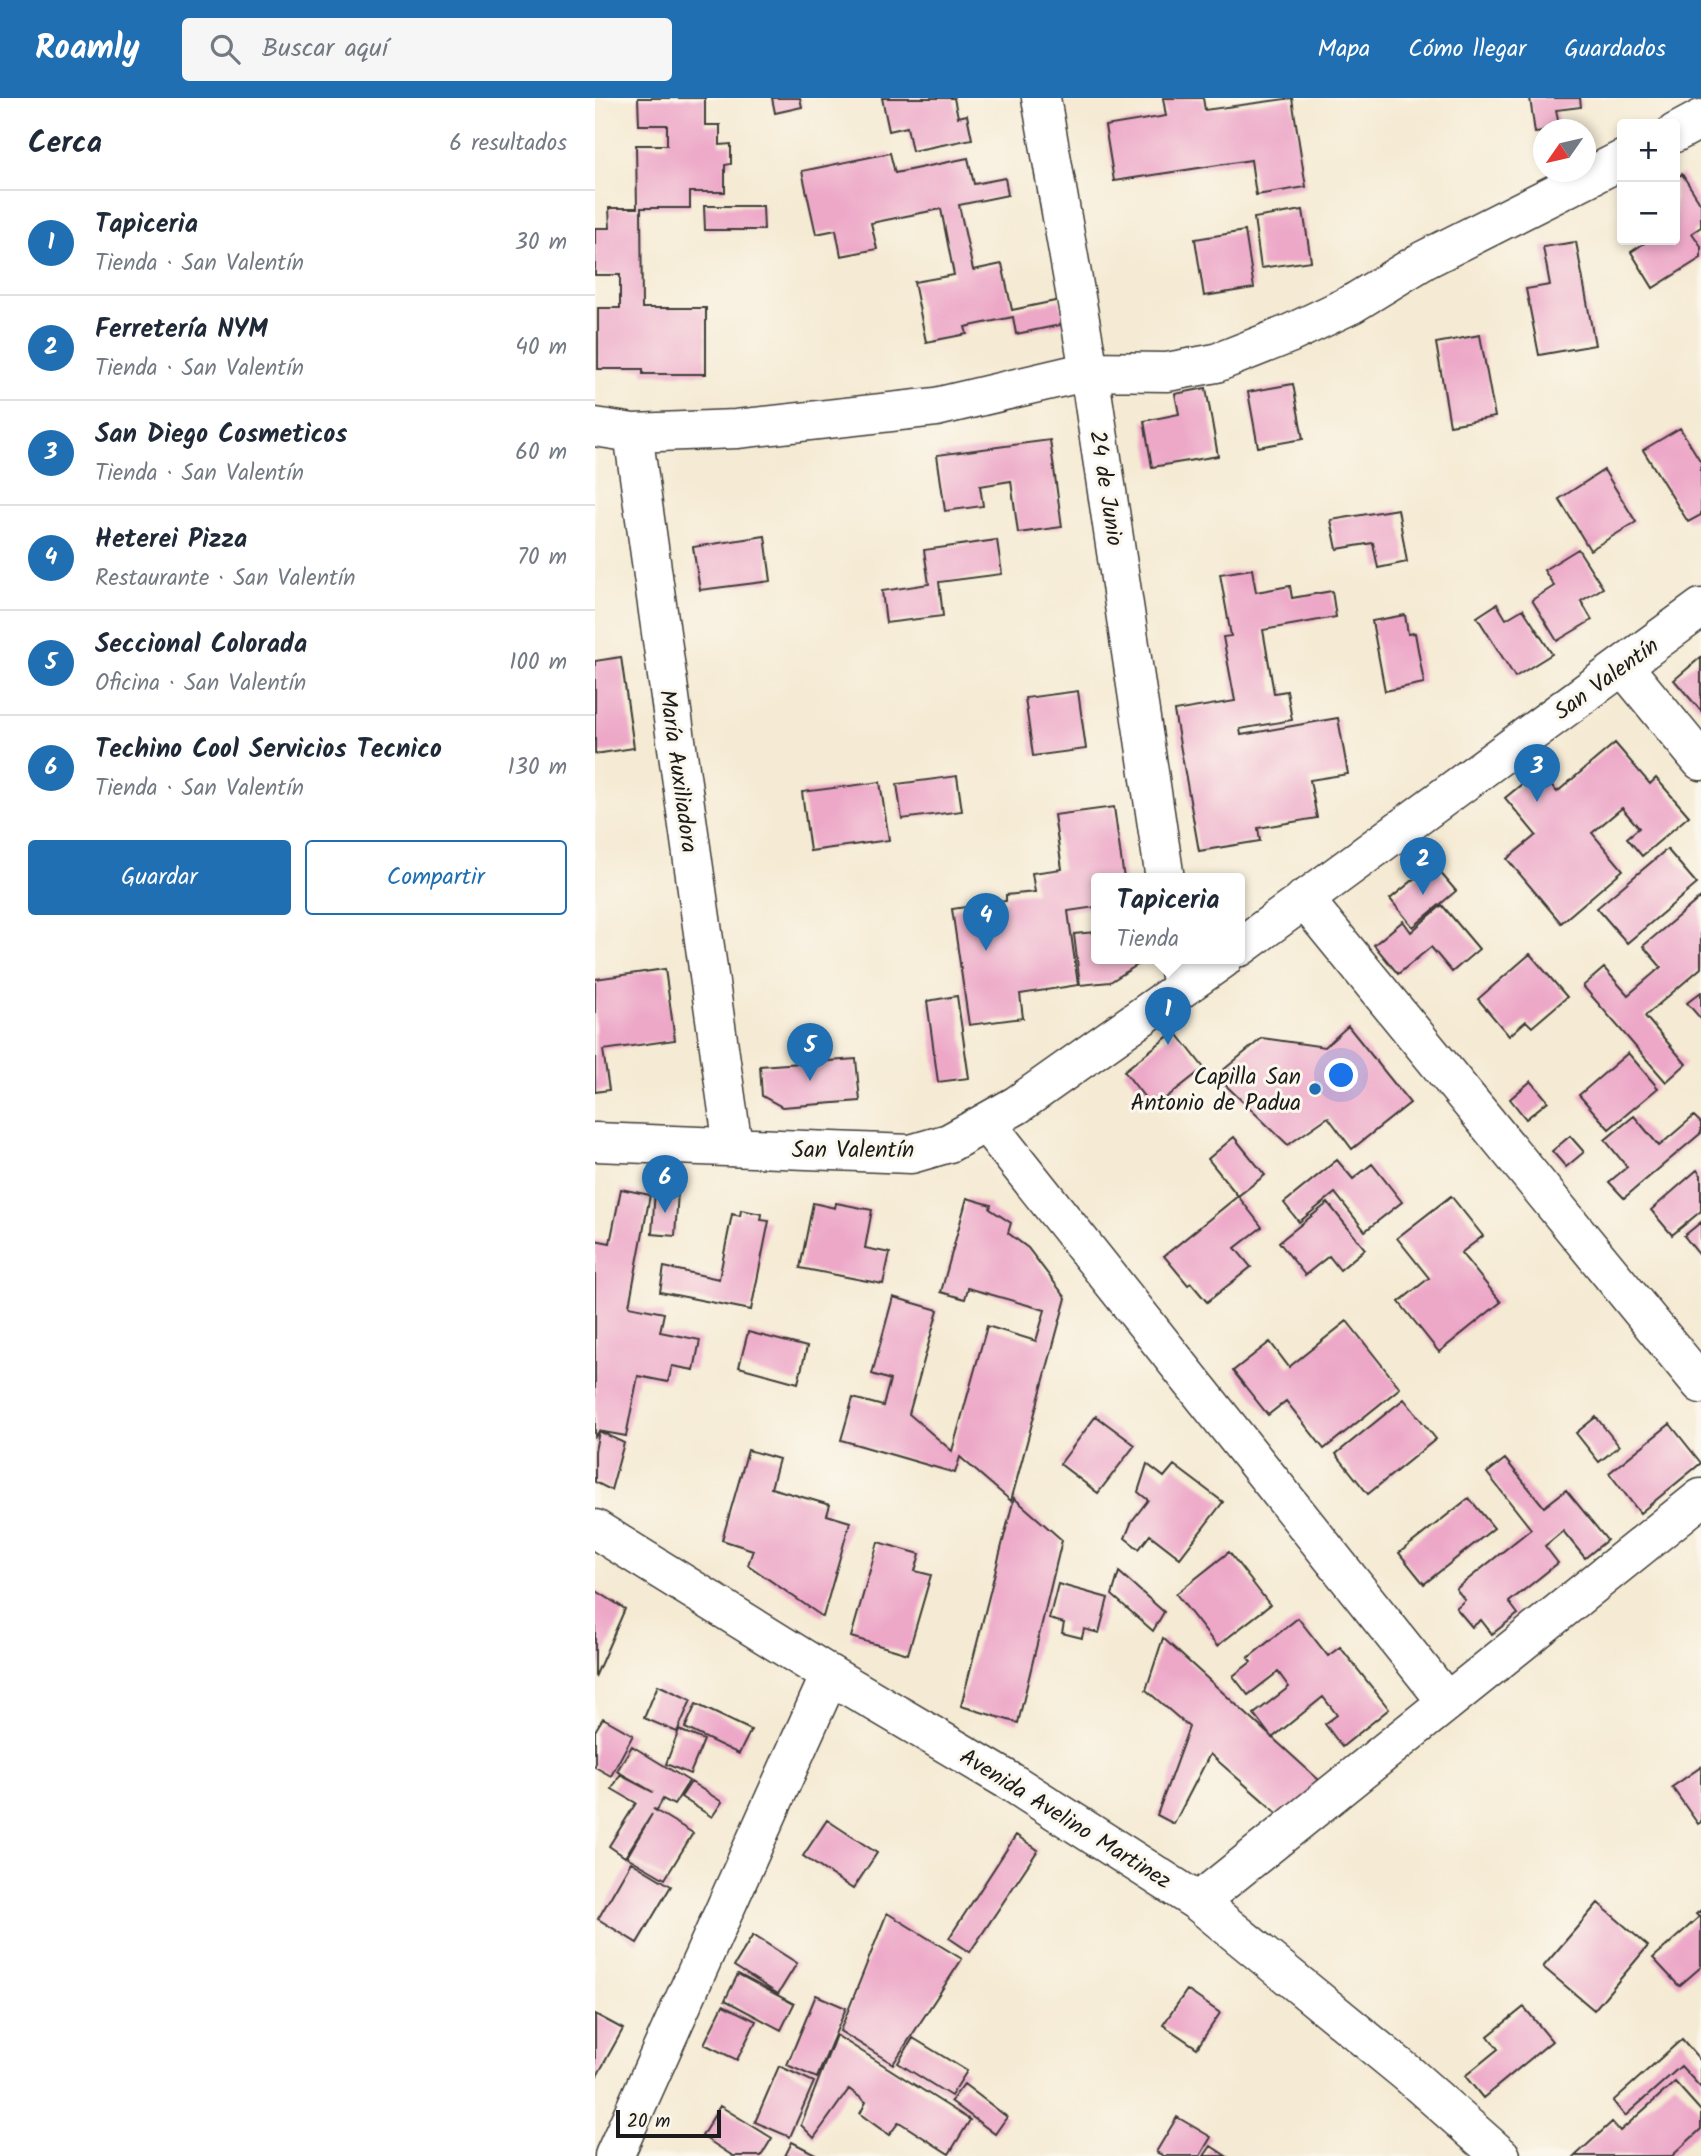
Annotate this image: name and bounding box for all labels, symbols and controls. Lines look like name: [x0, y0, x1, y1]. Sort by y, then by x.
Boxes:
search box: [182, 18, 672, 81]
text: Roamly: [35, 23, 140, 76]
text: Buscar aquí: [262, 28, 388, 70]
icon: search: [206, 30, 244, 68]
text: Mapa: [1317, 30, 1370, 69]
text: Cómo llegar: [1408, 30, 1526, 69]
text: Guardados: [1564, 30, 1666, 69]
north arrow: [1533, 119, 1596, 182]
map controls: [1617, 119, 1680, 245]
button: +: [1617, 119, 1680, 182]
text: Cerca: [28, 120, 102, 168]
text: 6 resultados: [449, 126, 567, 162]
button: −: [1617, 182, 1680, 245]
text: Tapiceria: [95, 204, 198, 246]
text: 1: [48, 225, 54, 261]
text: 30 m: [515, 225, 567, 261]
text: Tienda · San Valentín: [95, 246, 304, 282]
text: Ferretería NYM: [95, 309, 268, 351]
text: 2: [44, 330, 58, 366]
text: 40 m: [515, 330, 567, 366]
text: Tienda · San Valentín: [95, 351, 304, 387]
text: San Diego Cosmeticos: [95, 414, 347, 456]
street label: 24 de Junio: [1078, 428, 1132, 549]
text: 3: [45, 435, 57, 471]
text: 60 m: [515, 435, 567, 471]
text: Tienda · San Valentín: [95, 456, 304, 492]
text: Heterei Pizza: [95, 519, 247, 561]
text: 4: [45, 540, 57, 576]
text: 70 m: [517, 540, 567, 576]
text: Restaurante · San Valentín: [95, 561, 356, 597]
text: Seccional Colorada: [95, 624, 307, 666]
street label: San Valentín: [1547, 629, 1667, 730]
text: 5: [45, 645, 57, 681]
text: 100 m: [509, 645, 567, 681]
text: Oficina · San Valentín: [95, 666, 306, 702]
street label: María Auxiliadora: [648, 687, 706, 855]
text: Techino Cool Servicios Tecnico: [95, 729, 442, 771]
pin: 3: [1514, 744, 1560, 802]
text: 6: [45, 750, 57, 786]
text: 130 m: [508, 750, 567, 786]
text: Tienda · San Valentín: [95, 771, 304, 807]
pin: 2: [1400, 837, 1446, 895]
button: Guardar: [28, 840, 291, 915]
button: Compartir: [305, 840, 567, 915]
popup: [1091, 873, 1245, 964]
text: Tapiceria: [1117, 880, 1220, 922]
pin: 4: [963, 893, 1009, 951]
text: Tienda: [1117, 922, 1179, 958]
pin: 1: [1145, 987, 1191, 1045]
pin: 5: [787, 1023, 833, 1081]
your location: [1324, 1058, 1358, 1092]
place label: Capilla San Antonio de Padua: [1130, 1060, 1301, 1122]
marker: Capilla San Antonio de Padua: [1307, 1081, 1323, 1097]
street label: San Valentín: [792, 1133, 914, 1169]
pin: 6: [642, 1155, 688, 1213]
street label: Avenida Avelino Martinez: [952, 1740, 1178, 1900]
scale bar: [616, 2107, 721, 2139]
text: 20 m: [627, 2107, 670, 2137]

